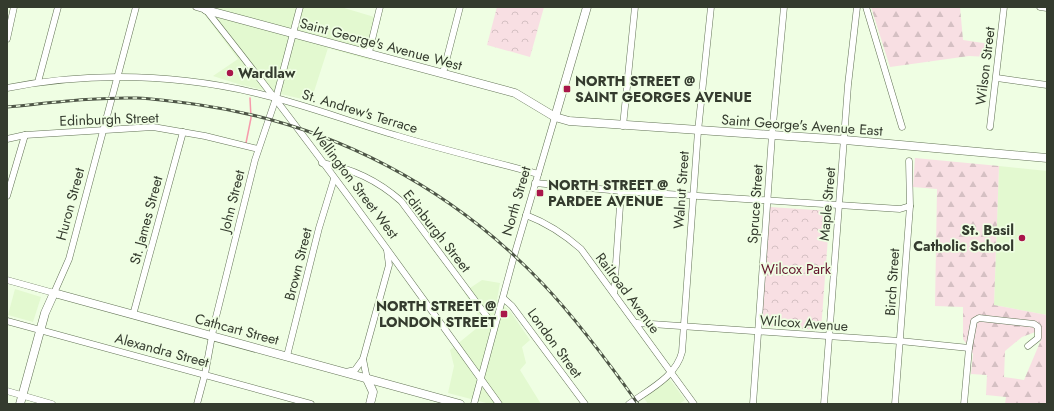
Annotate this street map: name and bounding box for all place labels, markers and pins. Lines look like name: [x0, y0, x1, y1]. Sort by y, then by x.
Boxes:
place label: Wardlaw: [238, 63, 296, 83]
marker: Wardlaw: [225, 68, 235, 78]
place label: NORTH STREET @ SAINT GEORGES AVENUE: [575, 71, 752, 107]
marker: NORTH STREET @ SAINT GEORGES AVENUE: [562, 84, 572, 94]
place label: NORTH STREET @ PARDEE AVENUE: [548, 175, 668, 211]
marker: NORTH STREET @ PARDEE AVENUE: [535, 188, 545, 198]
place label: St. Basil Catholic School: [913, 220, 1014, 256]
marker: St. Basil Catholic School: [1017, 233, 1027, 243]
place label: NORTH STREET @ LONDON STREET: [376, 296, 496, 332]
marker: NORTH STREET @ LONDON STREET: [499, 309, 509, 319]

